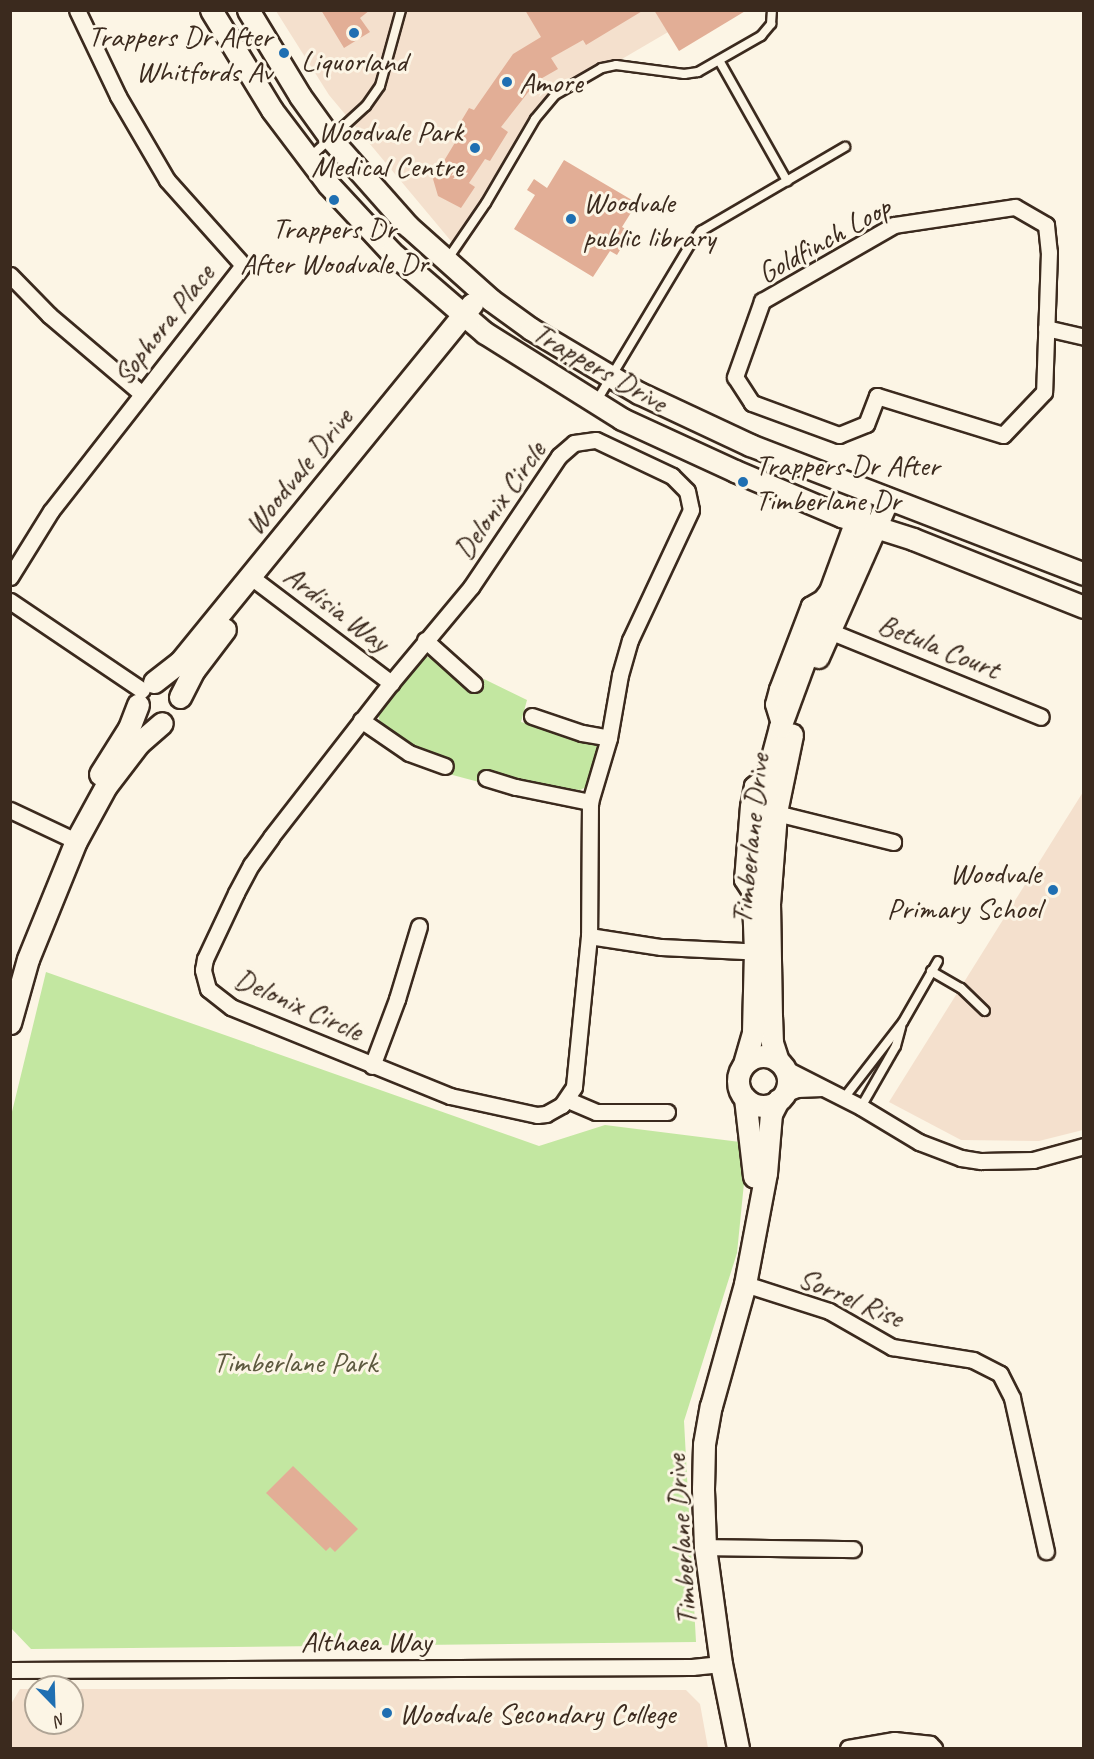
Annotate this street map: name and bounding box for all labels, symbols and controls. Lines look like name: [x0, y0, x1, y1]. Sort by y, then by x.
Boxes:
place label: Trappers Dr After Whitfords Av: [87, 18, 272, 88]
marker: Liquorland: [347, 26, 361, 40]
place label: Liquorland: [301, 43, 407, 79]
marker: Trappers Dr After Whitfords Av: [277, 46, 291, 60]
place label: Amore: [519, 64, 583, 100]
marker: Amore: [500, 75, 514, 89]
place label: Woodvale Park Medical Centre: [311, 113, 463, 184]
marker: Woodvale Park Medical Centre: [468, 141, 482, 155]
place label: Woodvale public library: [583, 184, 714, 254]
street label: Goldfinch Loop: [751, 189, 897, 291]
marker: Trappers Dr After Woodvale Dr: [327, 193, 341, 207]
place label: Trappers Dr After Woodvale Dr: [240, 210, 428, 280]
marker: Woodvale public library: [564, 212, 578, 226]
street label: Sophora Place: [105, 256, 221, 392]
street label: Trappers Drive: [526, 314, 674, 420]
street label: Woodvale Drive: [236, 400, 360, 542]
street label: Delonix Circle: [445, 434, 553, 566]
place label: Trappers Dr After Timberlane Dr: [755, 447, 940, 518]
marker: Trappers Dr After Timberlane Dr: [736, 475, 750, 489]
street label: Ardisia Way: [277, 557, 397, 659]
street label: Betula Court: [873, 605, 1005, 687]
street label: Timberlane Drive: [723, 752, 777, 926]
place label: Woodvale Primary School: [887, 855, 1041, 926]
marker: Woodvale Primary School: [1046, 883, 1060, 897]
street label: Delonix Circle: [230, 960, 368, 1048]
street label: Sorrel Rise: [793, 1259, 909, 1335]
park label: Timberlane Park: [212, 1344, 378, 1380]
street label: Timberlane Drive: [657, 1453, 705, 1627]
street label: Althaea Way: [301, 1623, 431, 1659]
north arrow: [24, 1675, 84, 1735]
place label: Woodvale Secondary College: [399, 1695, 674, 1731]
marker: Woodvale Secondary College: [380, 1706, 394, 1720]
text: N: [52, 1709, 69, 1731]

